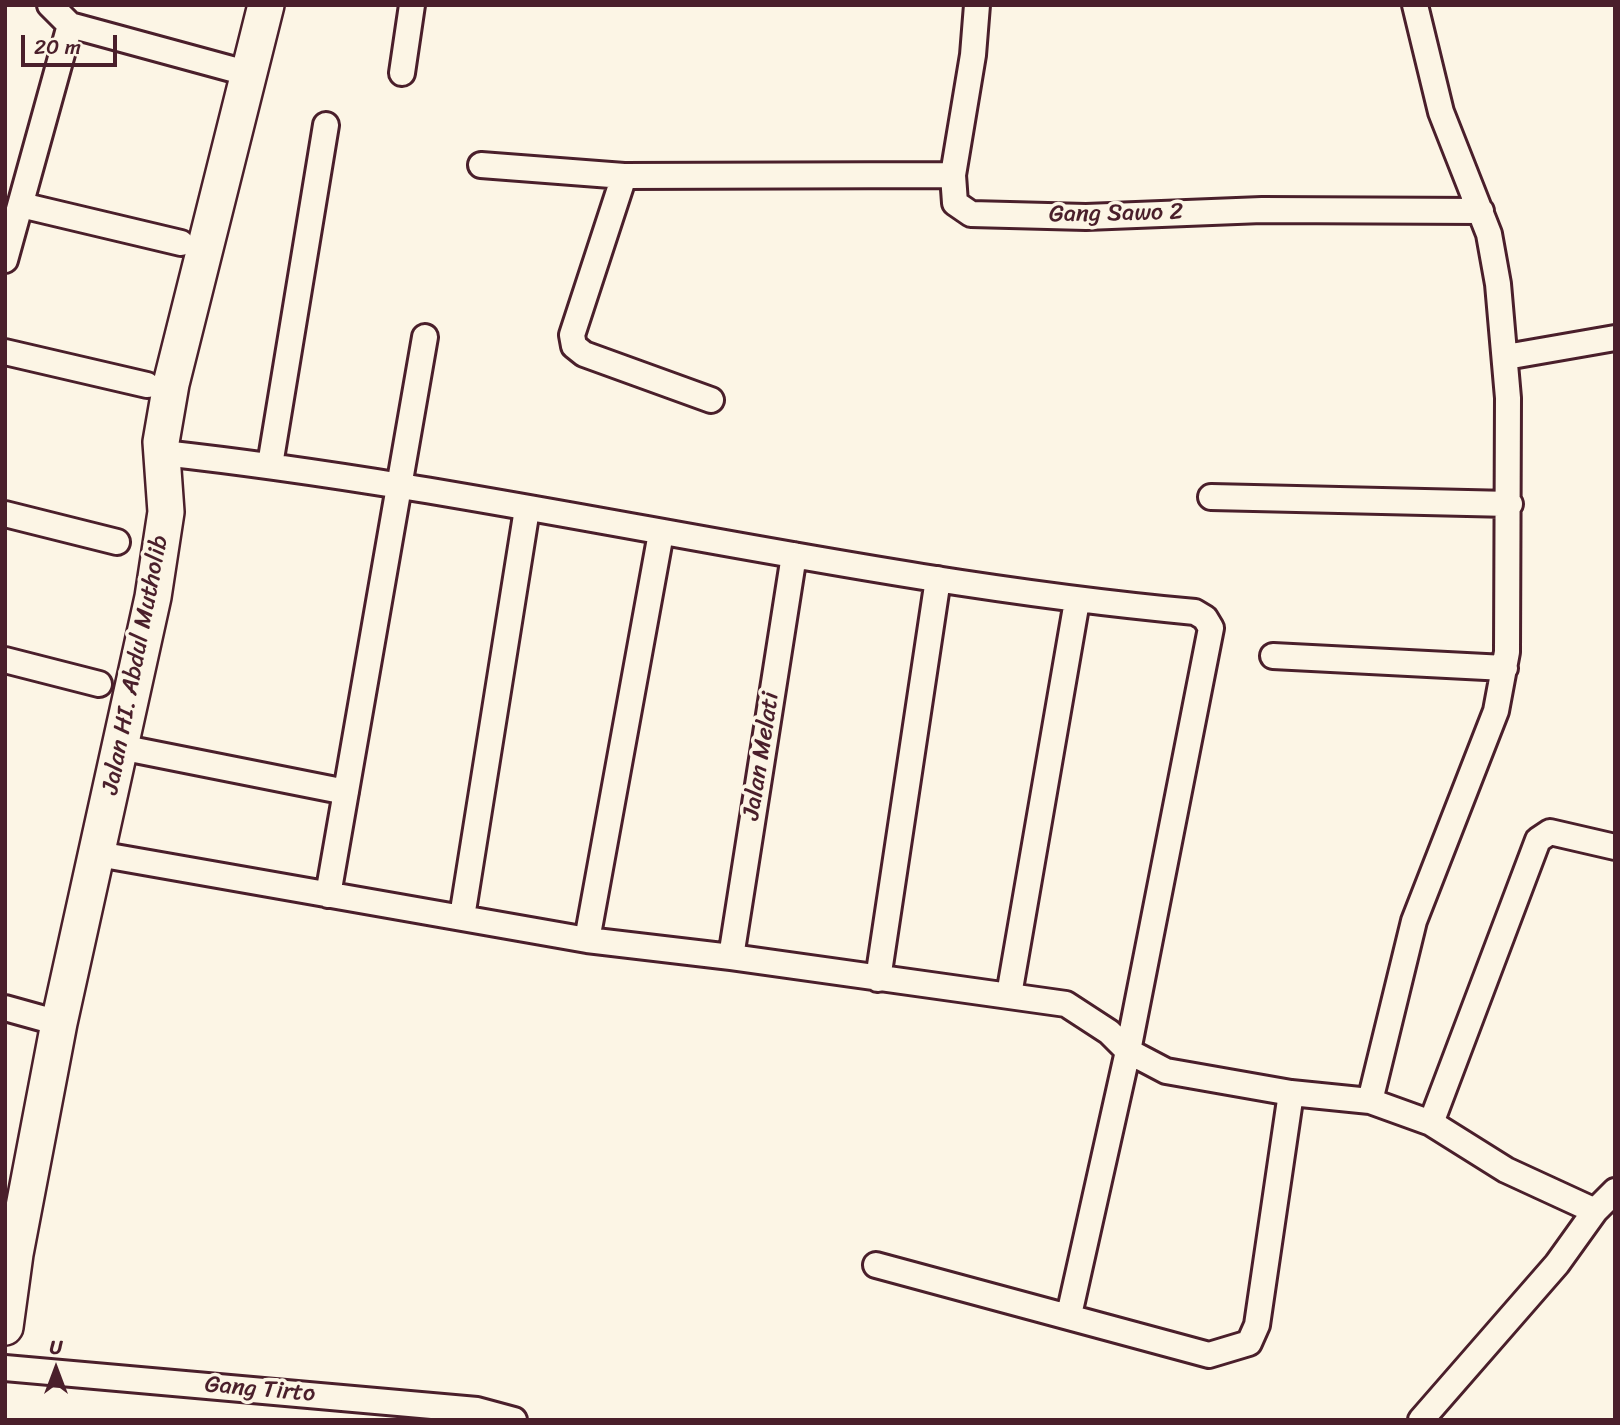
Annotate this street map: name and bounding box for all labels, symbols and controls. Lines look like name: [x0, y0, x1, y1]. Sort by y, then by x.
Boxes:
scale bar: [24, 21, 121, 65]
text: 20 m: [34, 28, 81, 66]
street label: Gang Sawo 2: [1049, 198, 1183, 230]
street label: Jalan HI. Abdul Mutholib: [97, 533, 175, 797]
street label: Jalan Melati: [738, 690, 786, 822]
text: U: [50, 1331, 62, 1364]
north arrow: [21, 1334, 91, 1404]
street label: Gang Tirto: [204, 1371, 316, 1409]

